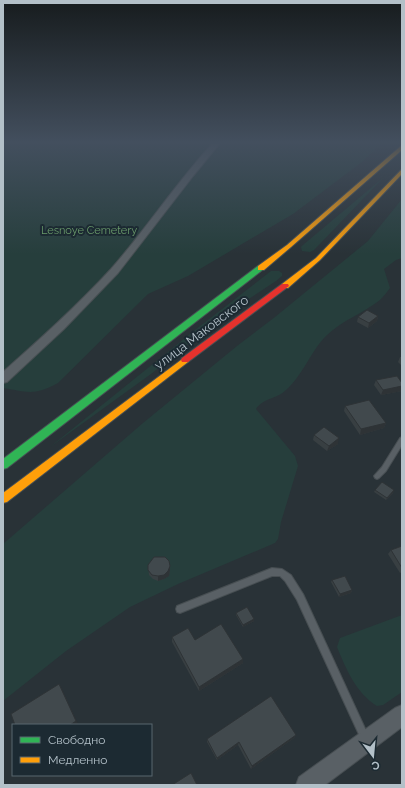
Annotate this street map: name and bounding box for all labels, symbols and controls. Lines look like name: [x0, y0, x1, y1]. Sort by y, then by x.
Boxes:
park label: Lesnoye Cemetery: [41, 224, 137, 237]
street label: улица Маковского: [151, 292, 252, 373]
legend: [12, 724, 152, 776]
text: Свободно: [48, 733, 105, 747]
north arrow: [353, 736, 393, 776]
text: Медленно: [48, 753, 107, 767]
text: С: [370, 758, 381, 773]

